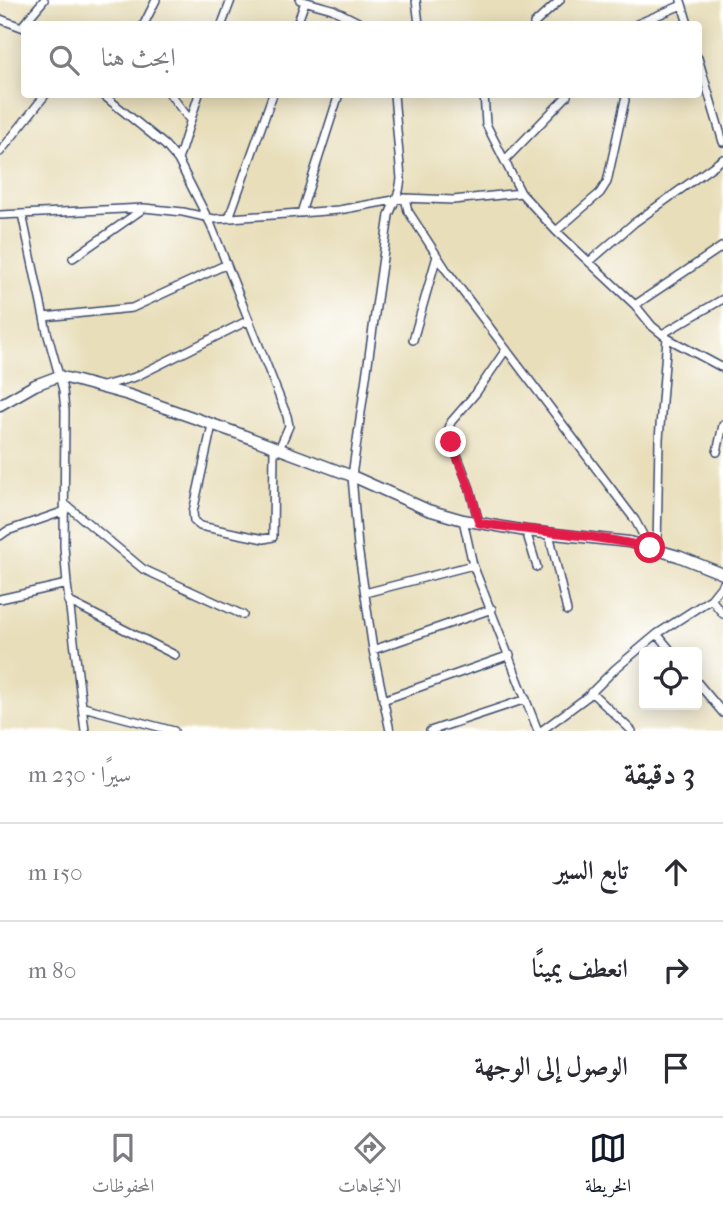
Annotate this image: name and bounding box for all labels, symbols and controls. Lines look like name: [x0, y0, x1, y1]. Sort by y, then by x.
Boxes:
search box: [21, 21, 702, 98]
icon: search: [45, 41, 83, 79]
text: ابحث هنا: [101, 42, 176, 73]
route end: [435, 426, 466, 457]
route start: [634, 532, 665, 563]
map controls: [639, 647, 702, 710]
button: locate: [639, 647, 702, 710]
text: 3 دقيقة: [624, 757, 695, 792]
text: سيرًا · 230 m: [28, 761, 131, 788]
icon: ahead: [657, 853, 695, 891]
text: تابع السير: [555, 855, 628, 886]
text: 150 m: [28, 859, 83, 886]
icon: right: [657, 951, 695, 989]
text: انعطف يمينًا: [532, 953, 628, 984]
text: 80 m: [28, 957, 76, 984]
icon: arrive: [657, 1049, 695, 1087]
text: الوصول إلى الوجهة: [474, 1051, 628, 1082]
tab: المحفوظات: [92, 1129, 154, 1204]
tab: الاتجاهات: [338, 1129, 401, 1204]
tab: الخريطة: [585, 1129, 631, 1204]

